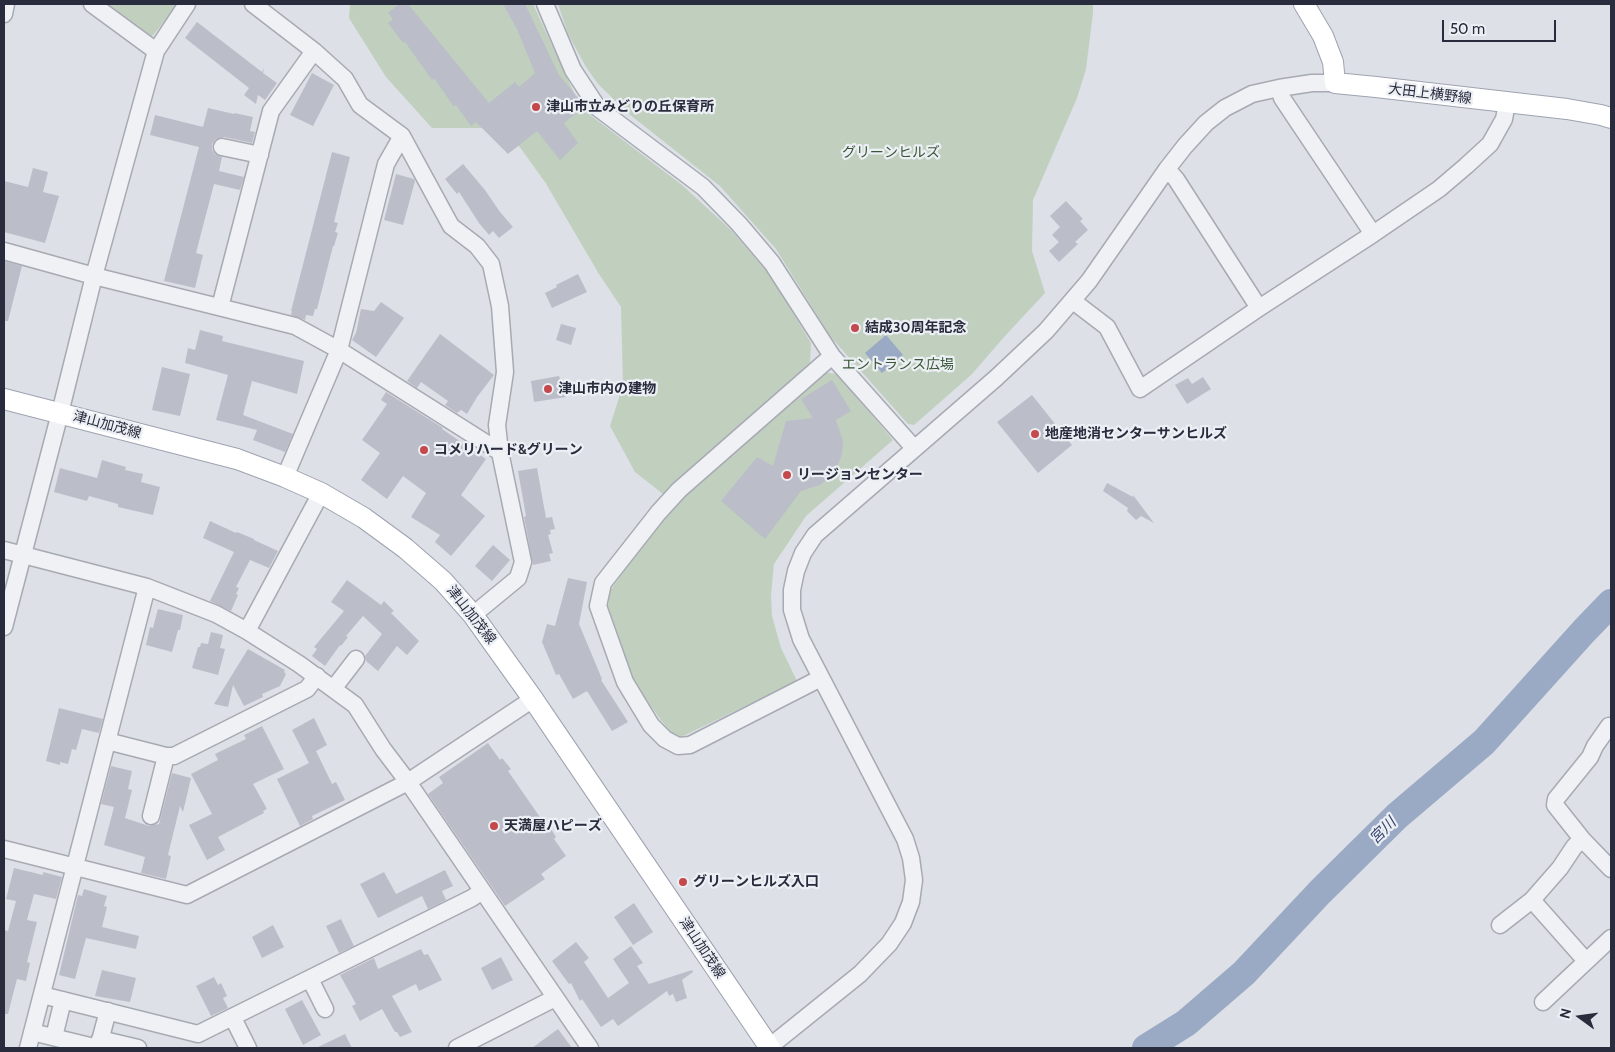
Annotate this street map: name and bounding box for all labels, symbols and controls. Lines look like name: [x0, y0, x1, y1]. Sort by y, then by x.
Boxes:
scale bar: [1445, 10, 1559, 42]
text: 50 m: [1450, 20, 1485, 38]
street label: 大田上横野線: [1387, 81, 1473, 107]
place label: 津山市立みどりの丘保育所: [546, 99, 714, 115]
marker: 津山市立みどりの丘保育所: [530, 101, 542, 113]
park label: グリーンヒルズ: [842, 145, 940, 161]
place label: 結成30周年記念: [865, 320, 966, 336]
marker: 結成30周年記念: [849, 322, 861, 334]
park label: エントランス広場: [842, 357, 954, 373]
place label: 津山市内の建物: [558, 381, 656, 397]
marker: 津山市内の建物: [542, 383, 554, 395]
street label: 津山加茂線: [71, 408, 143, 442]
place label: 地産地消センターサンヒルズ: [1045, 426, 1227, 442]
marker: 地産地消センターサンヒルズ: [1029, 428, 1041, 440]
place label: コメリハード&グリーン: [434, 442, 583, 458]
marker: コメリハード&グリーン: [418, 444, 430, 456]
place label: リージョンセンター: [797, 467, 923, 483]
marker: リージョンセンター: [781, 469, 793, 481]
street label: 津山加茂線: [443, 582, 499, 648]
water label: 宮川: [1366, 814, 1400, 848]
place label: 天満屋ハピーズ: [504, 818, 602, 834]
marker: 天満屋ハピーズ: [488, 820, 500, 832]
place label: グリーンヒルズ入口: [693, 874, 819, 890]
marker: グリーンヒルズ入口: [677, 876, 689, 888]
street label: 津山加茂線: [675, 914, 729, 982]
north arrow: [1555, 992, 1605, 1042]
text: N: [1556, 1006, 1575, 1020]

